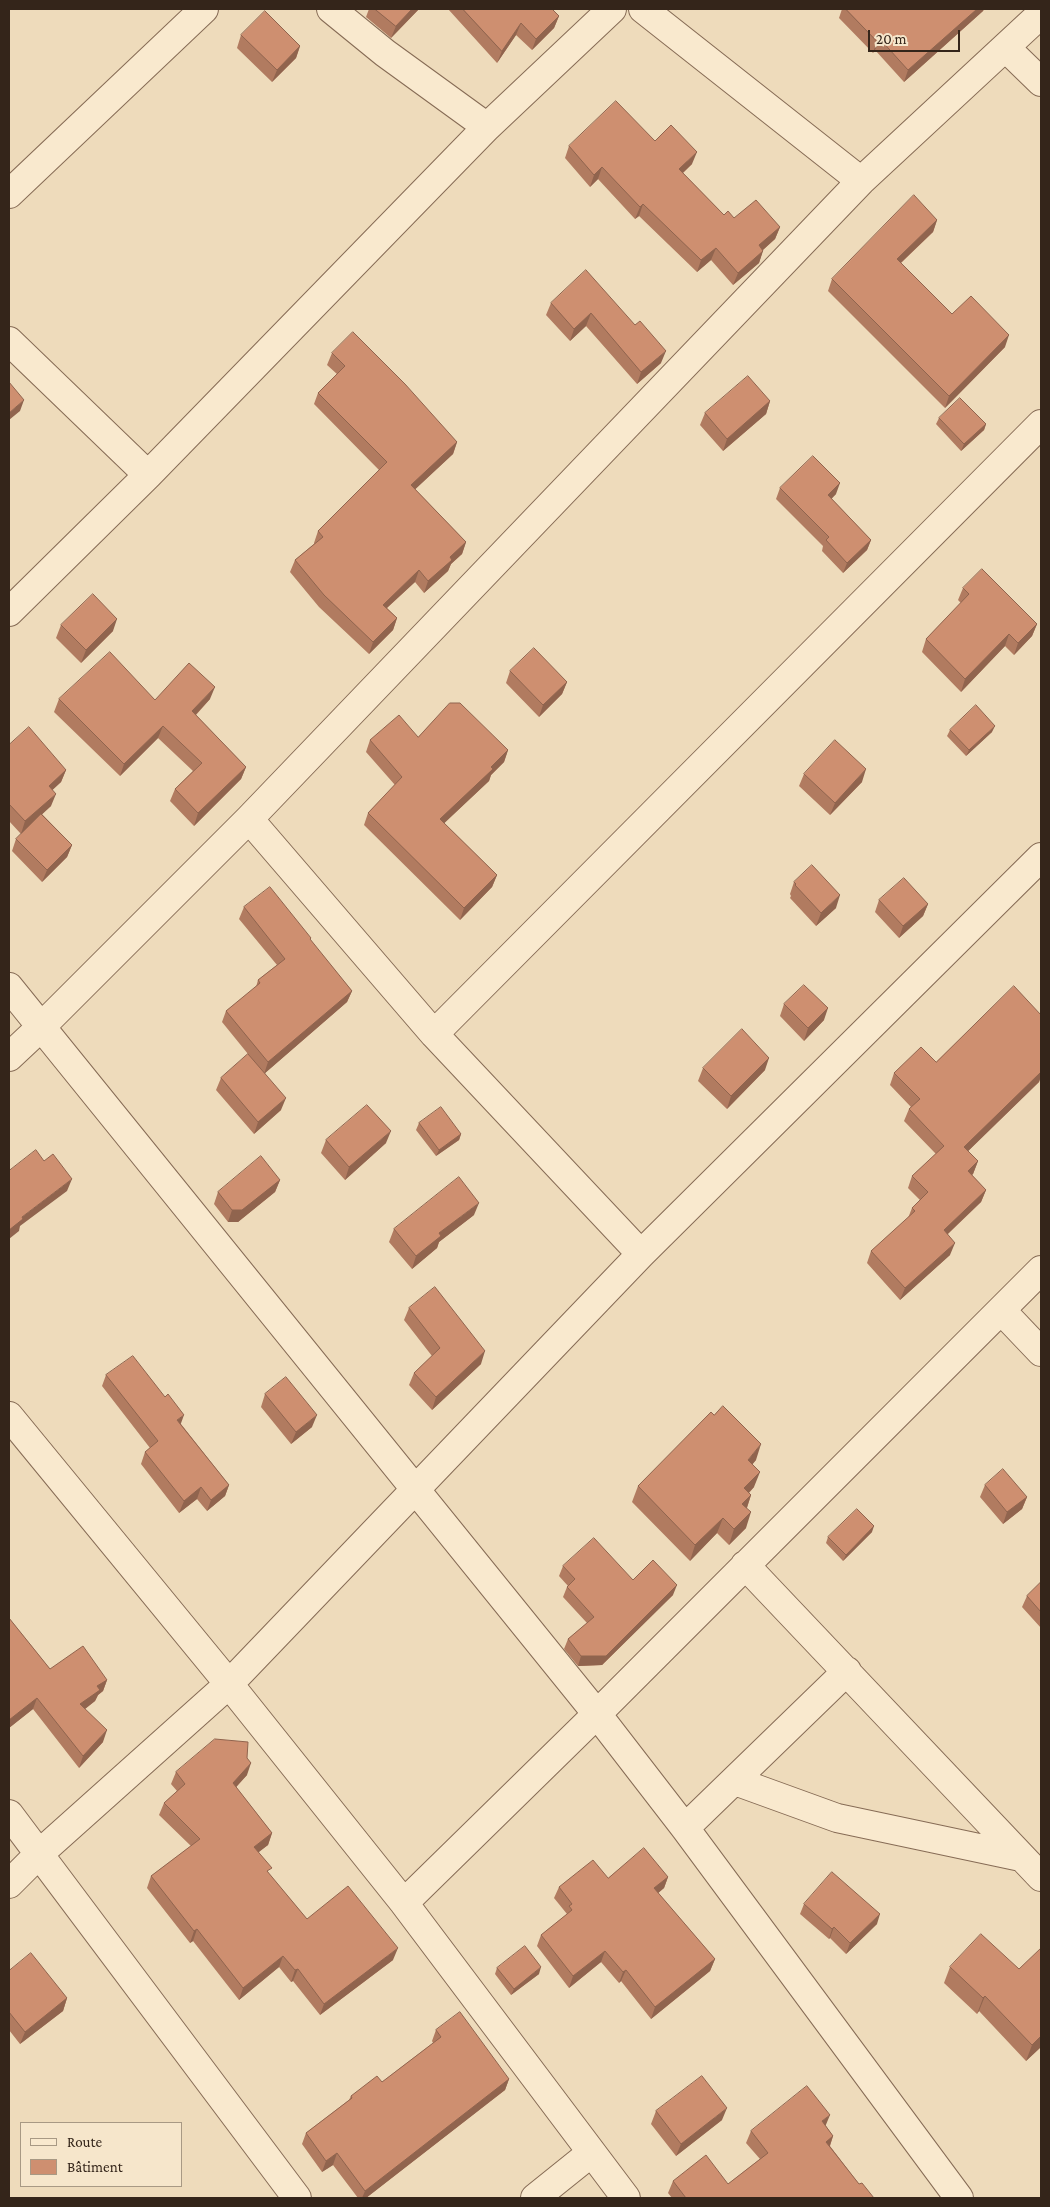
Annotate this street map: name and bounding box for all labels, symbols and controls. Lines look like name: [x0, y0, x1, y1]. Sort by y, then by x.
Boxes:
scale bar: [870, 20, 962, 52]
text: 20 m: [876, 31, 907, 47]
legend: [20, 2122, 182, 2187]
text: Route: [67, 2134, 102, 2150]
text: Bâtiment: [67, 2159, 123, 2175]

